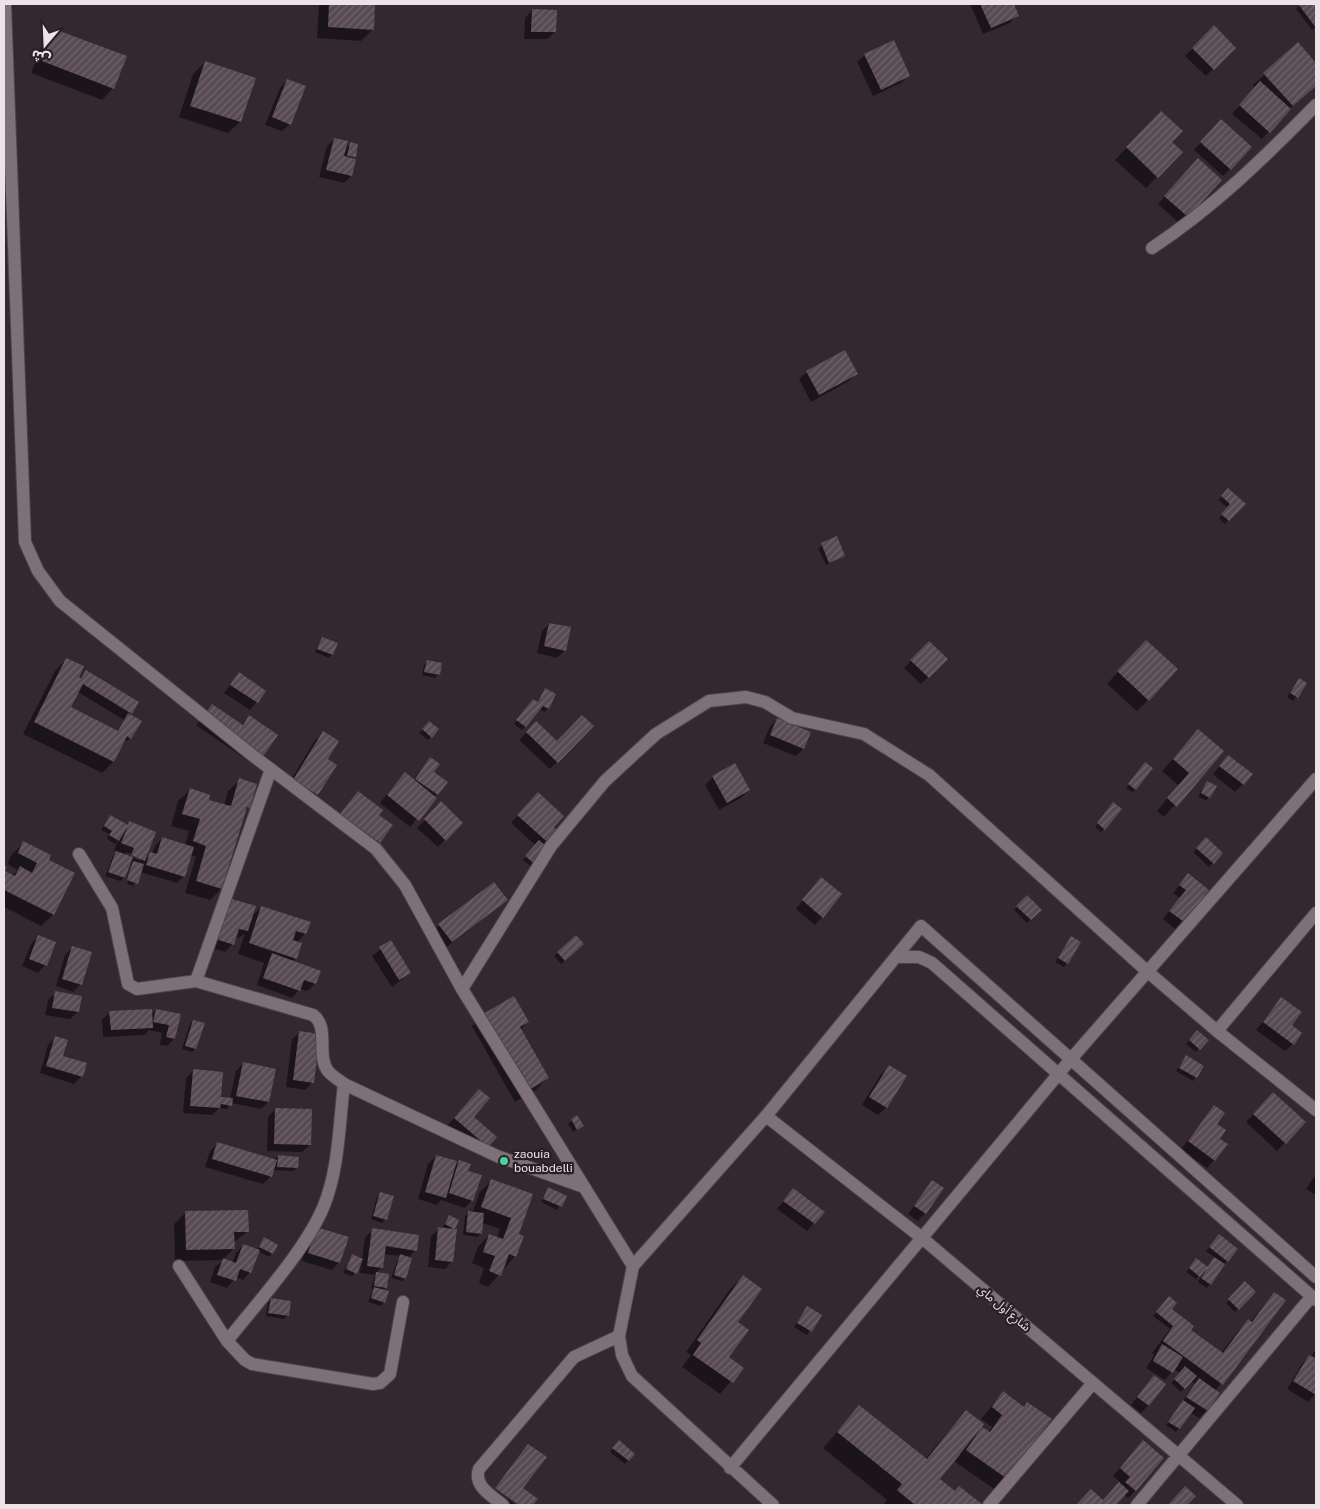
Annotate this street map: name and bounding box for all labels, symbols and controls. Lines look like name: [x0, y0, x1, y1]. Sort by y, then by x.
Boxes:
north arrow: [20, 20, 70, 70]
text: ش: [29, 47, 52, 68]
place label: zaouia bouabdelli: [514, 1147, 573, 1175]
marker: zaouia bouabdelli: [498, 1155, 510, 1167]
street label: شارع أول ماي: [973, 1281, 1034, 1336]

